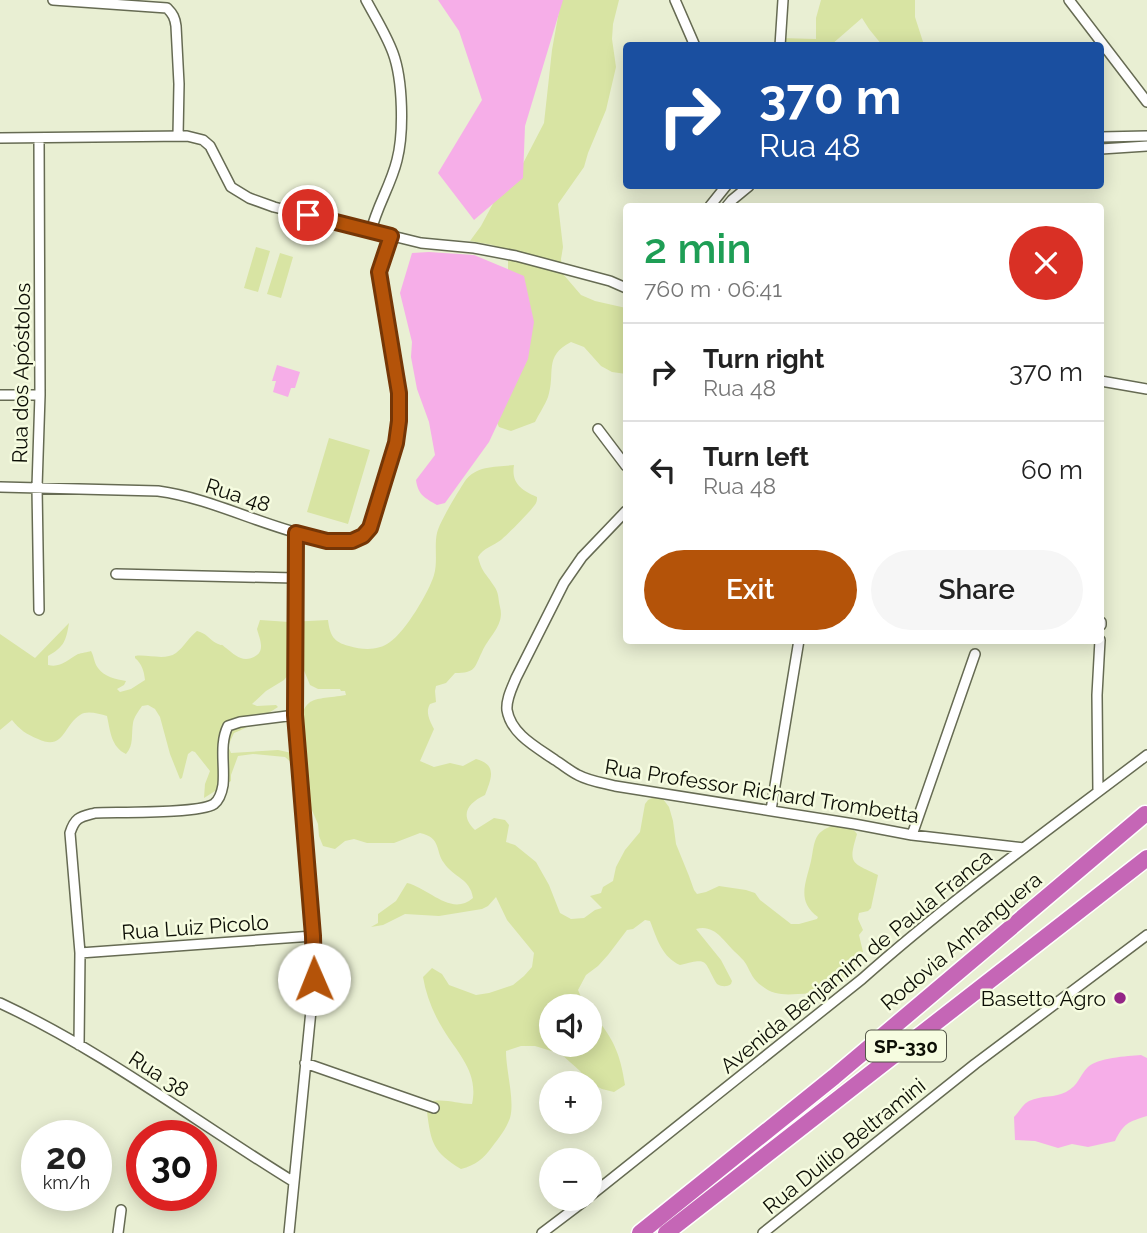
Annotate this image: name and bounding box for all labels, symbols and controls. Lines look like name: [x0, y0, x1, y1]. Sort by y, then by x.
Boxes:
text: 370 m: [759, 68, 901, 125]
icon: right: [644, 70, 735, 161]
text: Rua 48: [759, 127, 861, 164]
pin: [278, 185, 338, 245]
icon: arrive: [289, 196, 327, 234]
text: 2 min: [644, 224, 752, 273]
button: close: [1009, 226, 1083, 300]
text: 760 m · 06:41: [644, 275, 782, 302]
street label: Rua dos Apóstolos: [7, 282, 35, 464]
text: Turn right: [703, 344, 824, 374]
icon: right: [644, 353, 682, 391]
text: 370 m: [1009, 357, 1083, 387]
text: Rua 48: [703, 374, 776, 401]
text: Turn left: [703, 442, 809, 472]
icon: left: [644, 451, 682, 489]
text: 60 m: [1021, 455, 1083, 485]
text: Rua 48: [703, 472, 776, 499]
street label: Rua 48: [202, 473, 274, 517]
button: Exit: [644, 550, 857, 630]
button: Share: [871, 550, 1083, 630]
street label: Rua Professor Richard Trombetta: [603, 754, 921, 828]
street label: Avenida Benjamim de Paula Franca: [715, 844, 997, 1078]
street label: Rodovia Anhanguera: [876, 867, 1046, 1015]
street label: Rua Luiz Picolo: [121, 909, 269, 945]
position arrow: [277, 942, 351, 1016]
place label: Basetto Agro: [981, 986, 1106, 1011]
marker: Basetto Agro: [1112, 990, 1128, 1006]
map controls: [539, 994, 602, 1211]
button: sound: [539, 994, 602, 1057]
road number: SP-330: [866, 1030, 946, 1062]
street label: Rua 38: [124, 1045, 194, 1103]
button: +: [539, 1071, 602, 1134]
street label: Rua Duílio Beltramini: [758, 1073, 930, 1219]
speed limit sign: 30: [126, 1120, 217, 1211]
text: 20: [46, 1136, 87, 1177]
button: −: [539, 1148, 602, 1211]
text: km/h: [43, 1172, 90, 1193]

